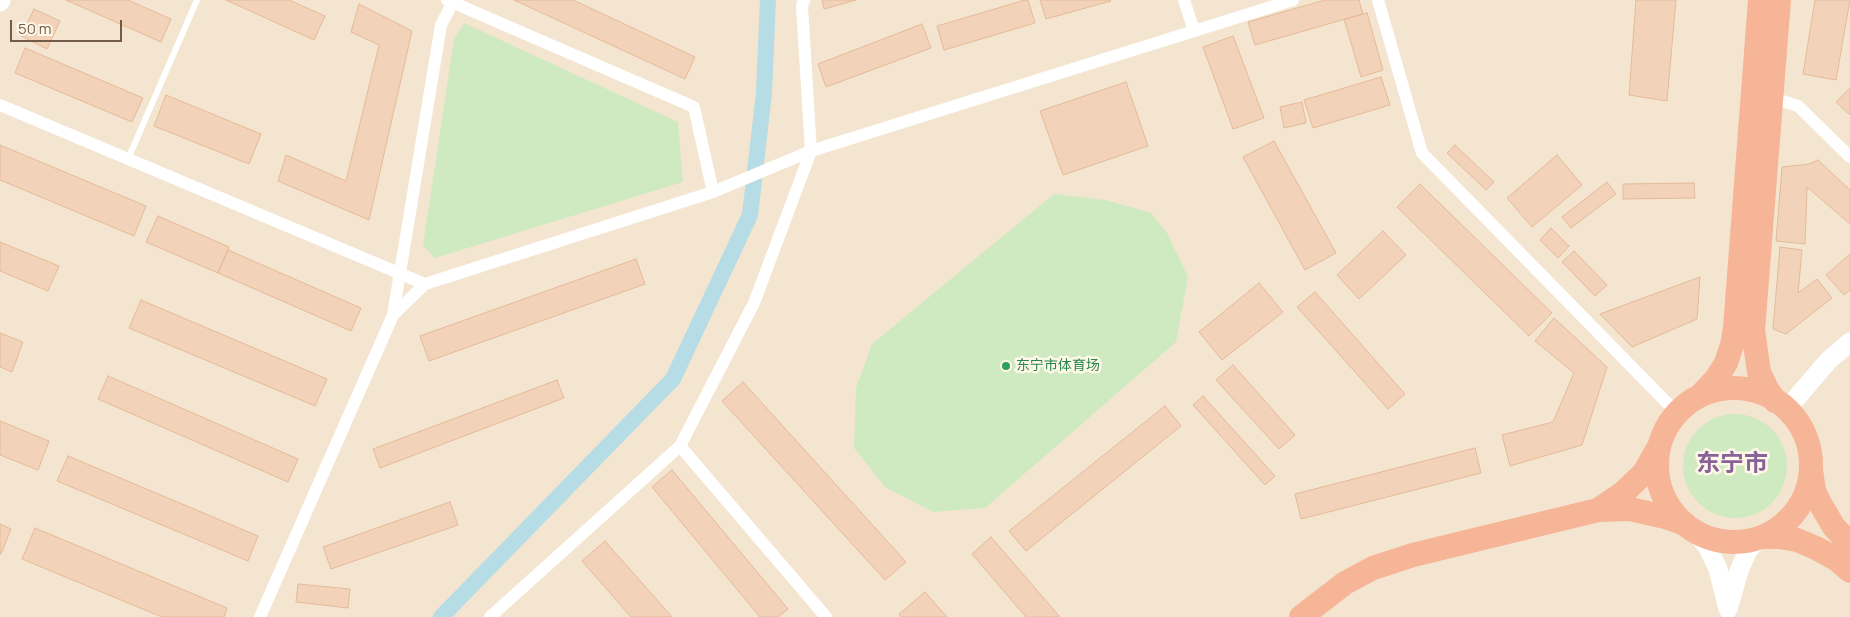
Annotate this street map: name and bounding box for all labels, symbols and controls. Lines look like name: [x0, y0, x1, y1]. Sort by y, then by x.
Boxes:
scale bar: [12, 10, 125, 42]
text: 50 m: [18, 18, 52, 39]
place label: 东宁市体育场: [1016, 358, 1100, 374]
marker: 东宁市体育场: [1000, 360, 1012, 372]
district label: 东宁市: [1696, 450, 1768, 478]

